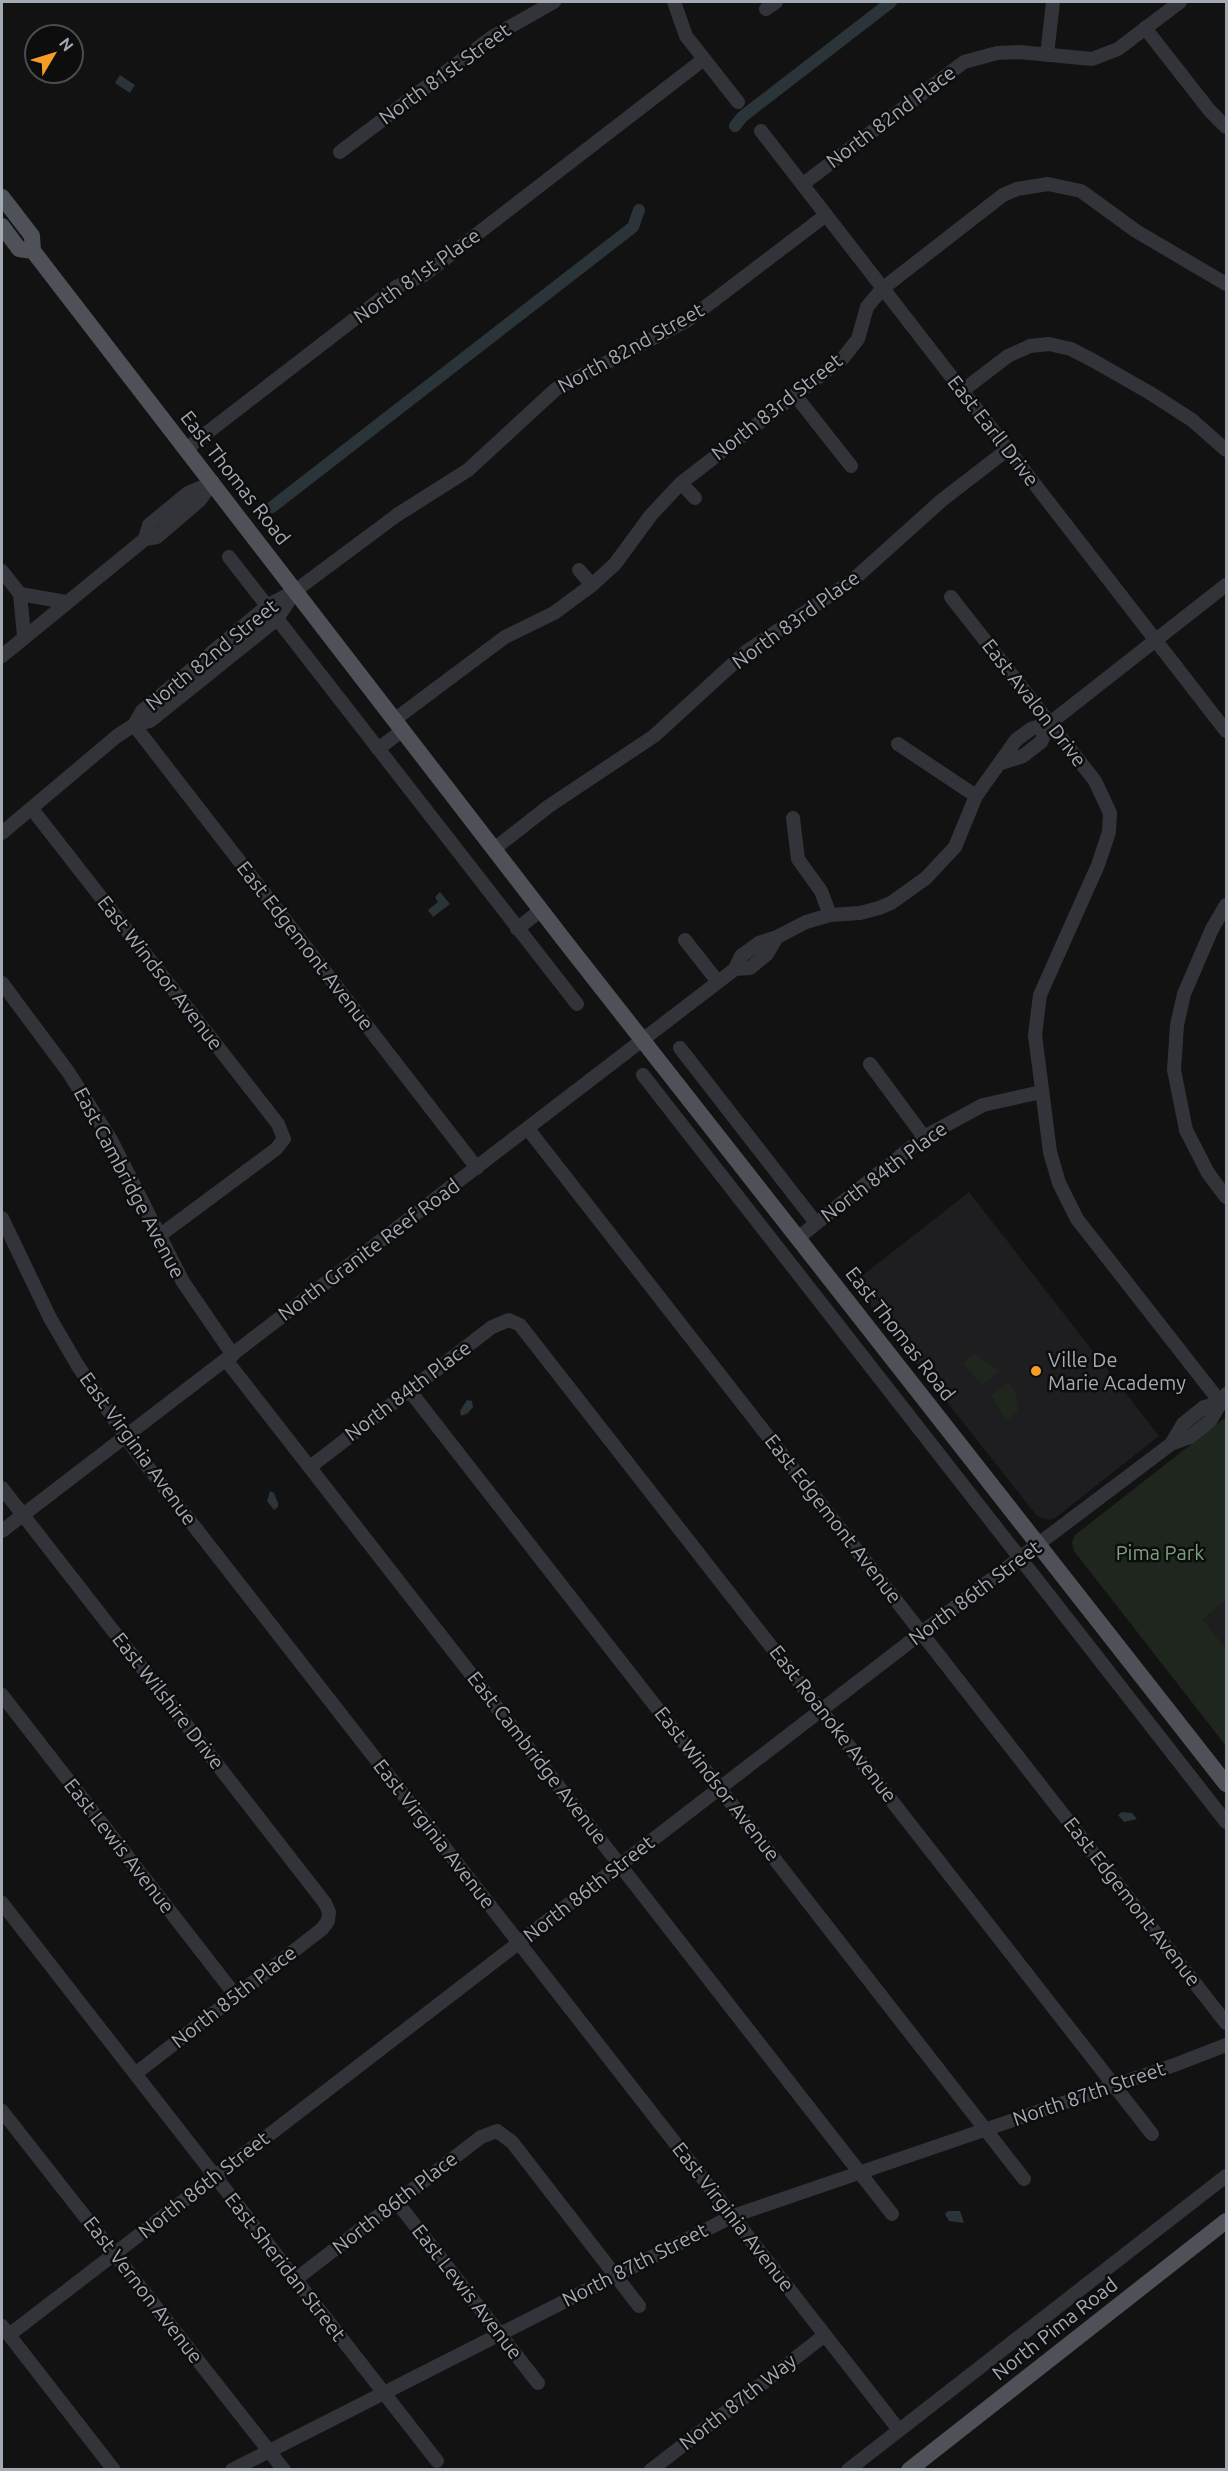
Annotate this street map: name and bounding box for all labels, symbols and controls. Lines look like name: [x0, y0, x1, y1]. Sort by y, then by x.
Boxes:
street label: North 81st Street: [374, 18, 516, 130]
north arrow: [24, 24, 84, 84]
text: N: [56, 34, 77, 54]
street label: North 82nd Place: [822, 61, 960, 173]
street label: North 81st Place: [349, 223, 485, 329]
street label: North 82nd Street: [554, 298, 708, 398]
street label: North 83rd Street: [707, 348, 847, 466]
street label: East Earll Drive: [942, 371, 1044, 491]
street label: East Thomas Road: [175, 406, 295, 550]
street label: North 83rd Place: [728, 566, 864, 674]
street label: North 82nd Street: [141, 594, 283, 716]
street label: East Avalon Drive: [977, 634, 1091, 772]
street label: East Edgemont Avenue: [231, 857, 379, 1035]
street label: East Windsor Avenue: [92, 891, 228, 1055]
street label: East Cambridge Avenue: [68, 1083, 190, 1283]
street label: North 84th Place: [816, 1117, 952, 1227]
street label: North Granite Reef Road: [274, 1174, 464, 1326]
street label: East Thomas Road: [840, 1262, 960, 1406]
street label: North 84th Place: [340, 1336, 476, 1446]
place label: Ville De Marie Academy: [1048, 1348, 1186, 1395]
marker: Ville De Marie Academy: [1029, 1364, 1043, 1378]
street label: East Virginia Avenue: [74, 1368, 202, 1530]
street label: East Edgemont Avenue: [759, 1430, 907, 1608]
street label: North 86th Street: [904, 1535, 1046, 1651]
park label: Pima Park: [1116, 1541, 1204, 1565]
street label: East Wilshire Drive: [107, 1628, 229, 1774]
street label: East Roanoke Avenue: [764, 1641, 902, 1807]
street label: East Cambridge Avenue: [462, 1667, 612, 1849]
street label: East Windsor Avenue: [649, 1702, 785, 1866]
street label: East Virginia Avenue: [368, 1754, 500, 1914]
street label: East Lewis Avenue: [59, 1774, 179, 1918]
street label: East Edgemont Avenue: [1058, 1813, 1206, 1991]
street label: North 86th Street: [519, 1830, 659, 1948]
street label: North 85th Place: [167, 1941, 301, 2053]
street label: North 87th Street: [1010, 2057, 1168, 2131]
street label: North 86th Street: [134, 2126, 274, 2244]
street label: East Virginia Avenue: [667, 2137, 799, 2297]
street label: North 86th Place: [328, 2147, 462, 2259]
street label: East Sheridan Street: [220, 2188, 350, 2346]
street label: East Vernon Avenue: [78, 2212, 208, 2368]
street label: North 87th Street: [558, 2218, 712, 2312]
street label: East Lewis Avenue: [407, 2220, 527, 2364]
street label: North Pima Road: [988, 2273, 1122, 2385]
street label: North 87th Way: [675, 2349, 801, 2455]

